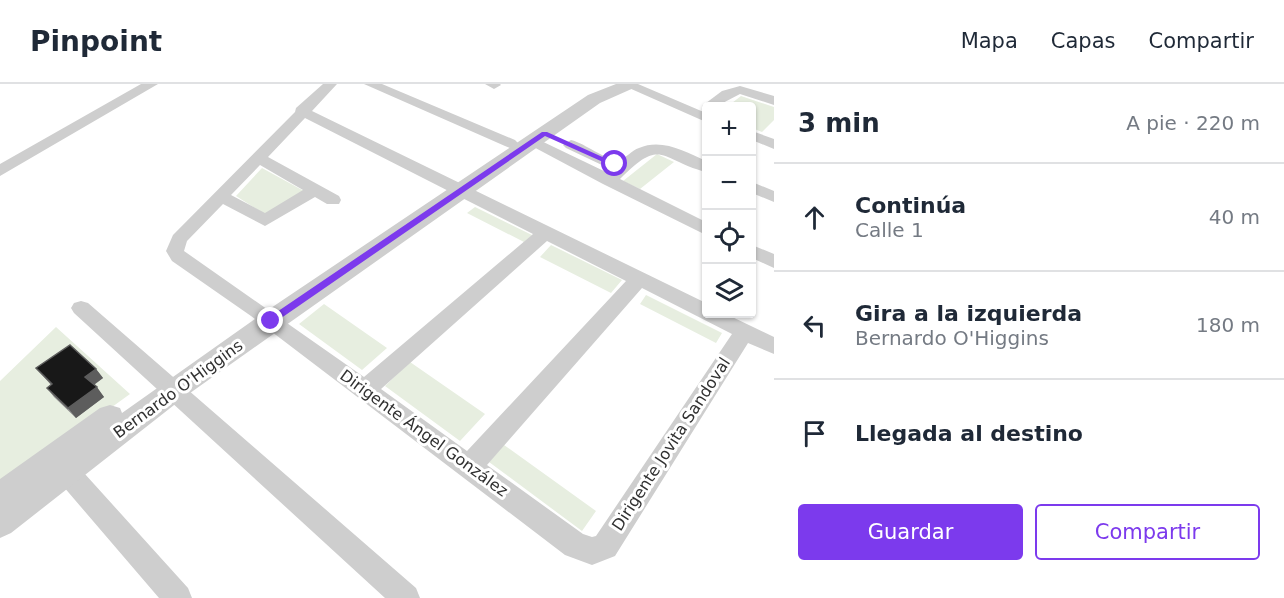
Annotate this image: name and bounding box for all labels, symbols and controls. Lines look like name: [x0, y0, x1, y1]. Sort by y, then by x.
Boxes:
text: Pinpoint: [30, 25, 162, 58]
text: Mapa: [961, 29, 1018, 53]
text: Capas: [1051, 29, 1115, 53]
text: Compartir: [1148, 29, 1254, 53]
map controls: [702, 102, 756, 318]
button: +: [702, 102, 756, 156]
text: 3 min: [798, 108, 880, 138]
text: A pie · 220 m: [1126, 111, 1260, 135]
route start: [601, 150, 627, 176]
button: −: [702, 156, 756, 210]
text: Continúa: [855, 193, 966, 218]
icon: ahead: [798, 201, 831, 234]
text: 40 m: [1209, 205, 1260, 229]
button: locate: [702, 210, 756, 264]
text: Calle 1: [855, 218, 924, 242]
button: layers: [702, 264, 756, 318]
text: Gira a la izquierda: [855, 301, 1082, 326]
route end: [257, 307, 283, 333]
icon: left: [798, 309, 831, 342]
text: 180 m: [1196, 313, 1260, 337]
text: Bernardo O'Higgins: [855, 326, 1049, 350]
street label: Bernardo O'Higgins: [110, 336, 246, 442]
street label: Dirigente Jovita Sandoval: [608, 354, 734, 534]
street label: Dirigente Ángel González: [336, 366, 512, 500]
icon: arrive: [798, 417, 831, 450]
text: Llegada al destino: [855, 421, 1083, 446]
button: Guardar: [798, 504, 1023, 560]
button: Compartir: [1035, 504, 1260, 560]

